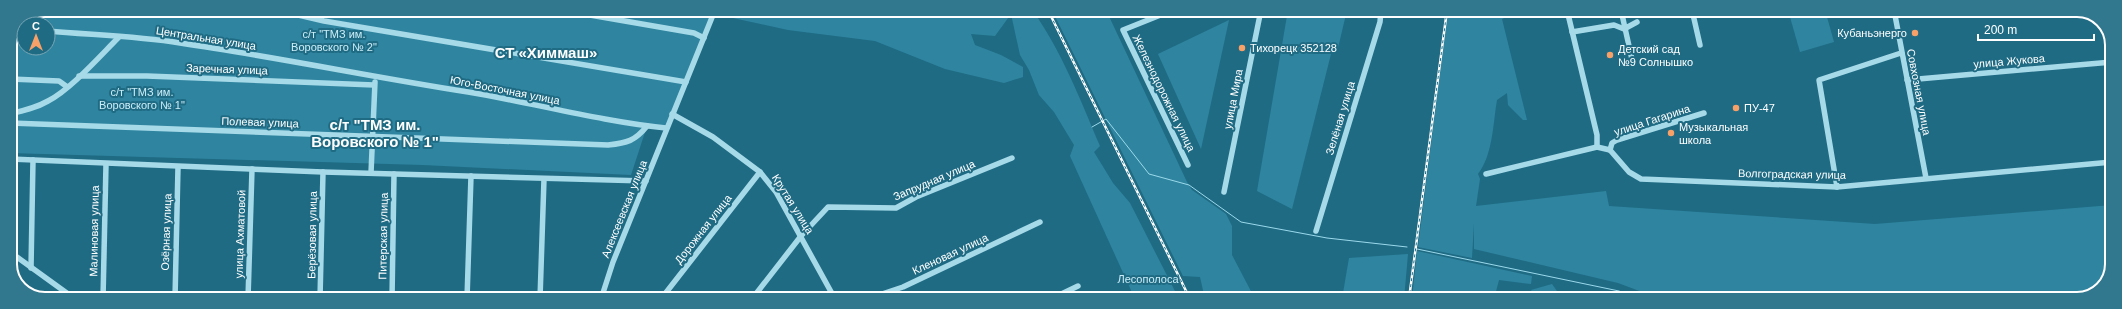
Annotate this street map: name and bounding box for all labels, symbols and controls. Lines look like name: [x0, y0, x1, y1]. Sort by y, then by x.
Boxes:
north arrow: [16, 16, 56, 56]
scale bar: [1978, 16, 2094, 42]
text: С: [32, 20, 40, 32]
text: 200 m: [1984, 23, 2017, 37]
street label: Центральная улица: [155, 24, 258, 52]
place label: Кубаньэнерго: [1837, 27, 1907, 39]
park label: с/т "ТМЗ им. Воровского № 2": [291, 28, 377, 53]
marker: Кубаньэнерго: [1910, 28, 1920, 38]
street label: Железнодорожная улица: [1130, 33, 1198, 154]
place label: Тихорецк 352128: [1250, 42, 1337, 54]
marker: Тихорецк 352128: [1237, 43, 1247, 53]
place label: Детский сад №9 Солнышко: [1618, 43, 1693, 68]
district label: СТ «Химмаш»: [495, 44, 597, 61]
street label: Совхозная улица: [1905, 48, 1933, 137]
marker: Детский сад №9 Солнышко: [1605, 50, 1615, 60]
street label: улица Жукова: [1973, 52, 2046, 70]
street label: Заречная улица: [186, 62, 269, 76]
street label: улица Мира: [1221, 67, 1245, 130]
street label: Юго-Восточная улица: [449, 73, 562, 107]
street label: Зелёная улица: [1323, 79, 1357, 156]
park label: с/т "ТМЗ им. Воровского № 1": [99, 86, 185, 111]
street label: улица Гагарина: [1613, 102, 1692, 138]
place label: ПУ-47: [1744, 102, 1775, 114]
marker: ПУ-47: [1731, 103, 1741, 113]
street label: Полевая улица: [221, 115, 300, 129]
district label: с/т "ТМЗ им. Воровского № 1": [311, 116, 439, 150]
place label: Музыкальная школа: [1679, 121, 1748, 146]
marker: Музыкальная школа: [1666, 128, 1676, 138]
street label: Запрудная улица: [891, 157, 978, 203]
street label: Алексеевская улица: [599, 158, 649, 260]
street label: Волгоградская улица: [1738, 167, 1847, 181]
street label: Крутая улица: [770, 172, 817, 237]
street label: Малиновая улица: [87, 184, 101, 277]
street label: улица Ахматовой: [232, 190, 248, 278]
street label: Берёзовая улица: [305, 190, 319, 279]
street label: Питерская улица: [376, 191, 390, 280]
street label: Дорожная улица: [672, 191, 734, 266]
street label: Озёрная улица: [159, 192, 173, 271]
street label: Кленовая улица: [910, 231, 991, 277]
park label: Лесополоса: [1117, 273, 1179, 285]

